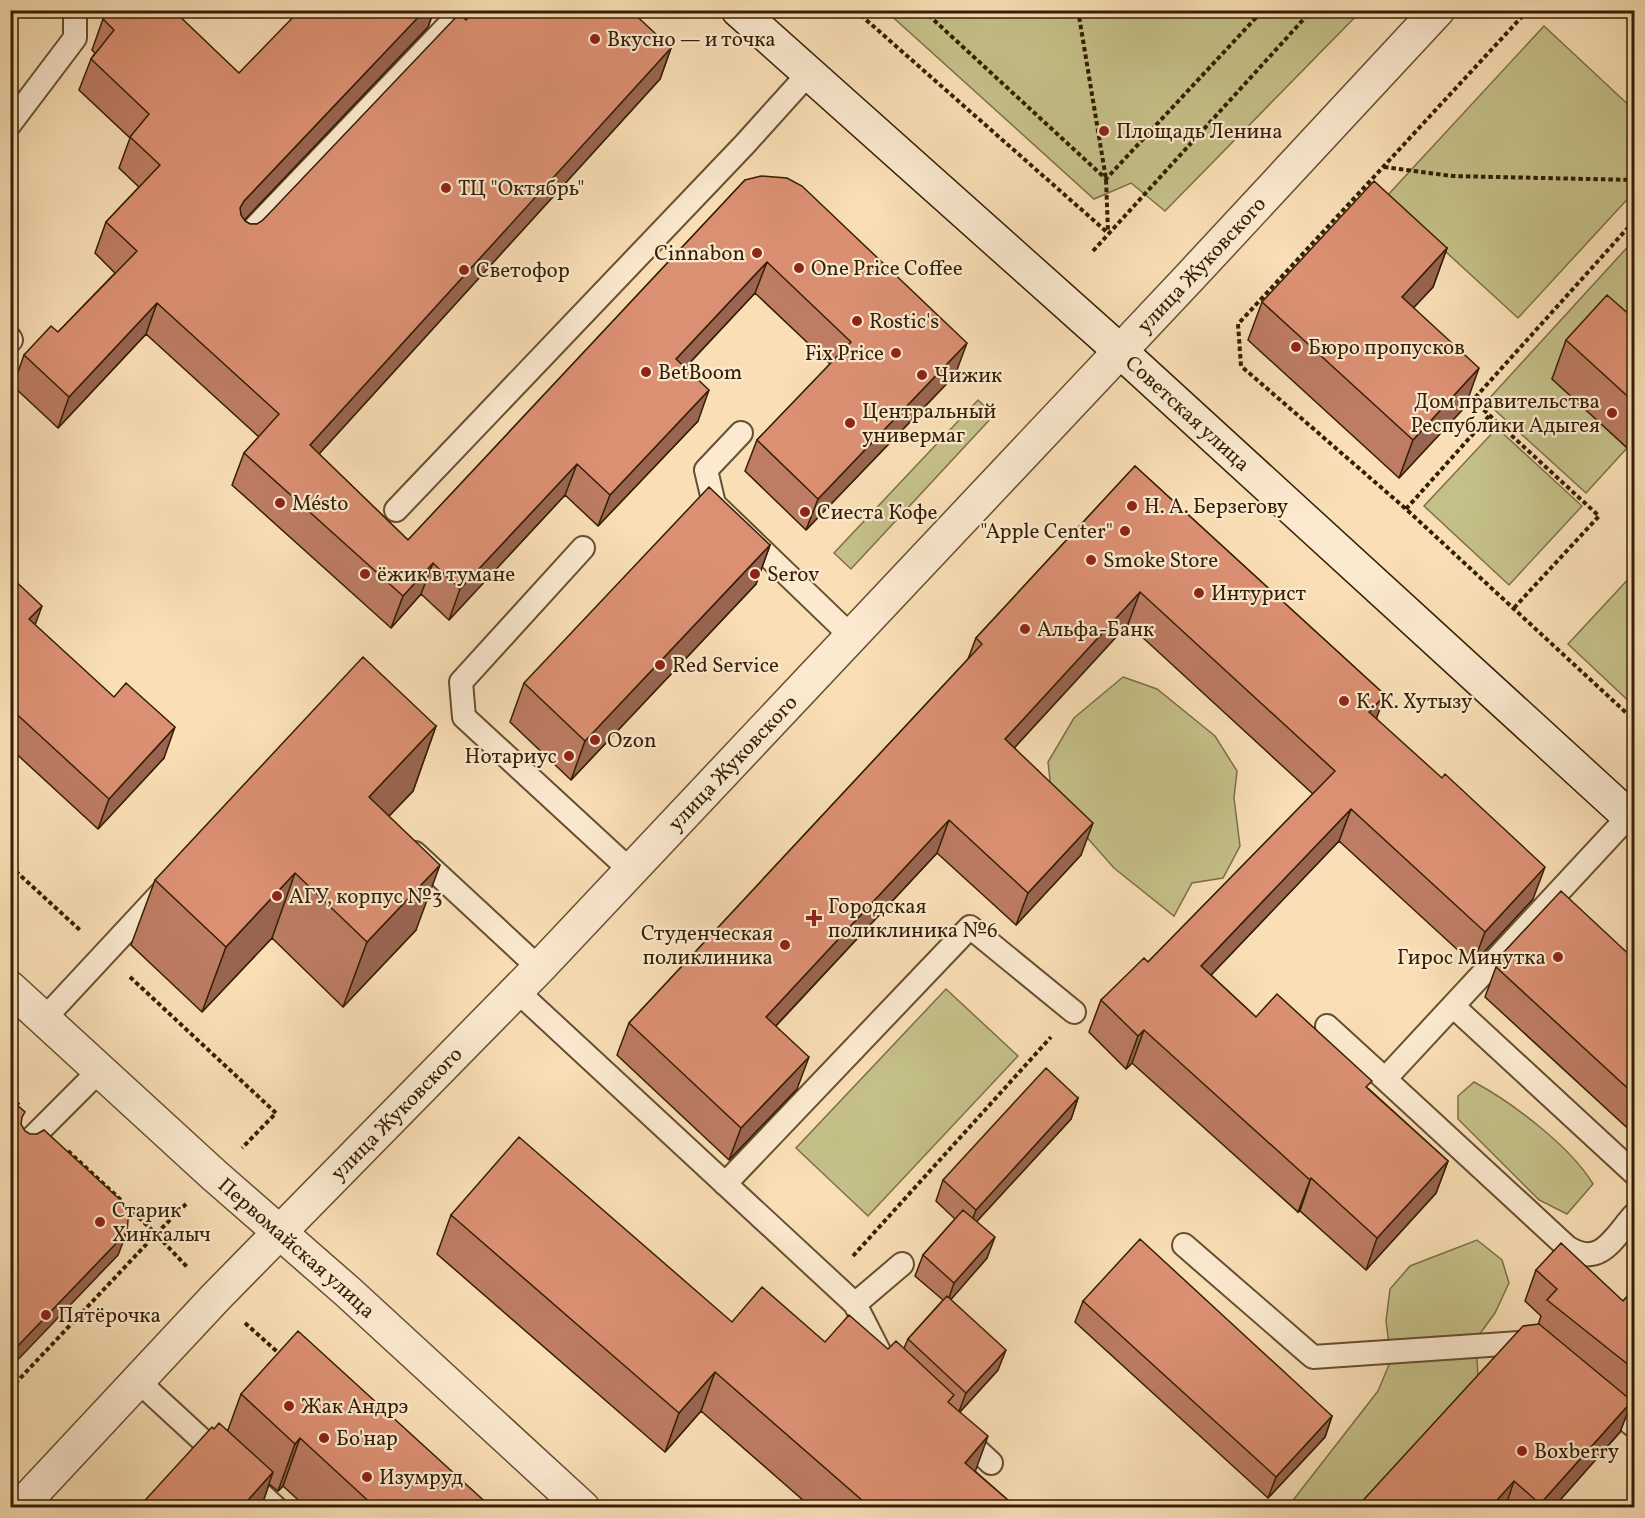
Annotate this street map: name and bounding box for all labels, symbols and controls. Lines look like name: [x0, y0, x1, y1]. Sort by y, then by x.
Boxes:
place label: Вкусно — и точка: [607, 26, 776, 55]
marker: Вкусно — и точка: [588, 32, 602, 46]
place label: Площадь Ленина: [1116, 118, 1283, 147]
marker: Площадь Ленина: [1097, 124, 1111, 138]
place label: ТЦ "Октябрь": [458, 175, 584, 204]
marker: ТЦ "Октябрь": [439, 181, 453, 195]
street label: улица Жуковского: [1131, 191, 1274, 340]
place label: Cinnabon: [654, 240, 745, 269]
marker: Cinnabon: [750, 246, 764, 260]
place label: One Price Coffee: [811, 255, 963, 284]
place label: Светофор: [476, 257, 570, 286]
marker: One Price Coffee: [792, 261, 806, 275]
marker: Светофор: [457, 263, 471, 277]
place label: Rostic's: [869, 308, 939, 337]
marker: Rostic's: [850, 314, 864, 328]
place label: Бюро пропусков: [1308, 334, 1465, 363]
place label: Fix Price: [805, 340, 884, 369]
marker: Бюро пропусков: [1289, 340, 1303, 354]
marker: Fix Price: [889, 346, 903, 360]
street label: Советская улица: [1118, 349, 1256, 479]
place label: BetBoom: [658, 359, 742, 388]
place label: Чижик: [934, 362, 1002, 391]
marker: BetBoom: [639, 365, 653, 379]
marker: Чижик: [915, 368, 929, 382]
place label: Дом правительства Республики Адыгея: [1411, 388, 1600, 441]
place label: Центральный универмаг: [862, 398, 996, 451]
marker: Дом правительства Республики Адыгея: [1605, 406, 1619, 420]
marker: Центральный универмаг: [843, 416, 857, 430]
place label: Mésto: [292, 490, 348, 519]
place label: Н. А. Берзегову: [1144, 493, 1289, 522]
marker: Mésto: [273, 496, 287, 510]
place label: Сиеста Кофе: [817, 499, 937, 528]
marker: Н. А. Берзегову: [1125, 499, 1139, 513]
marker: Сиеста Кофе: [798, 505, 812, 519]
place label: "Apple Center": [980, 518, 1113, 547]
marker: "Apple Center": [1118, 524, 1132, 538]
place label: Smoke Store: [1103, 547, 1218, 576]
marker: Smoke Store: [1084, 553, 1098, 567]
place label: ёжик в тумане: [377, 561, 515, 590]
place label: Serov: [767, 561, 819, 590]
marker: ёжик в тумане: [358, 567, 372, 581]
marker: Serov: [748, 567, 762, 581]
place label: Интурист: [1211, 580, 1307, 609]
marker: Интурист: [1192, 586, 1206, 600]
place label: Альфа-Банк: [1037, 616, 1154, 645]
marker: Альфа-Банк: [1018, 622, 1032, 636]
place label: Red Service: [672, 652, 779, 681]
marker: Red Service: [653, 658, 667, 672]
place label: К. К. Хутызу: [1356, 688, 1473, 717]
street label: улица Жуковского: [662, 689, 805, 838]
marker: К. К. Хутызу: [1337, 694, 1351, 708]
place label: Ozon: [607, 727, 657, 756]
marker: Ozon: [588, 733, 602, 747]
place label: Нотариус: [465, 743, 557, 772]
marker: Нотариус: [562, 749, 576, 763]
place label: АГУ, корпус №3: [289, 883, 442, 912]
marker: АГУ, корпус №3: [270, 889, 284, 903]
place label: Городская поликлиника №6: [828, 893, 998, 946]
marker: Городская поликлиника №6: [805, 909, 823, 927]
place label: Студенческая поликлиника: [641, 920, 773, 973]
marker: Студенческая поликлиника: [778, 938, 792, 952]
place label: Гирос Минутка: [1397, 944, 1546, 973]
marker: Гирос Минутка: [1551, 950, 1565, 964]
street label: улица Жуковского: [325, 1041, 470, 1188]
street label: Первомайская улица: [211, 1172, 381, 1326]
place label: Старик Хинкалыч: [112, 1197, 211, 1250]
marker: Старик Хинкалыч: [93, 1215, 107, 1229]
place label: Пятёрочка: [58, 1302, 161, 1331]
marker: Пятёрочка: [39, 1308, 53, 1322]
place label: Жак Андрэ: [301, 1393, 408, 1422]
marker: Жак Андрэ: [282, 1399, 296, 1413]
place label: Бо'нар: [336, 1425, 398, 1454]
marker: Бо'нар: [317, 1431, 331, 1445]
place label: Boxberry: [1534, 1438, 1620, 1467]
marker: Boxberry: [1515, 1444, 1529, 1458]
place label: Изумруд: [379, 1464, 463, 1493]
marker: Изумруд: [360, 1470, 374, 1484]

